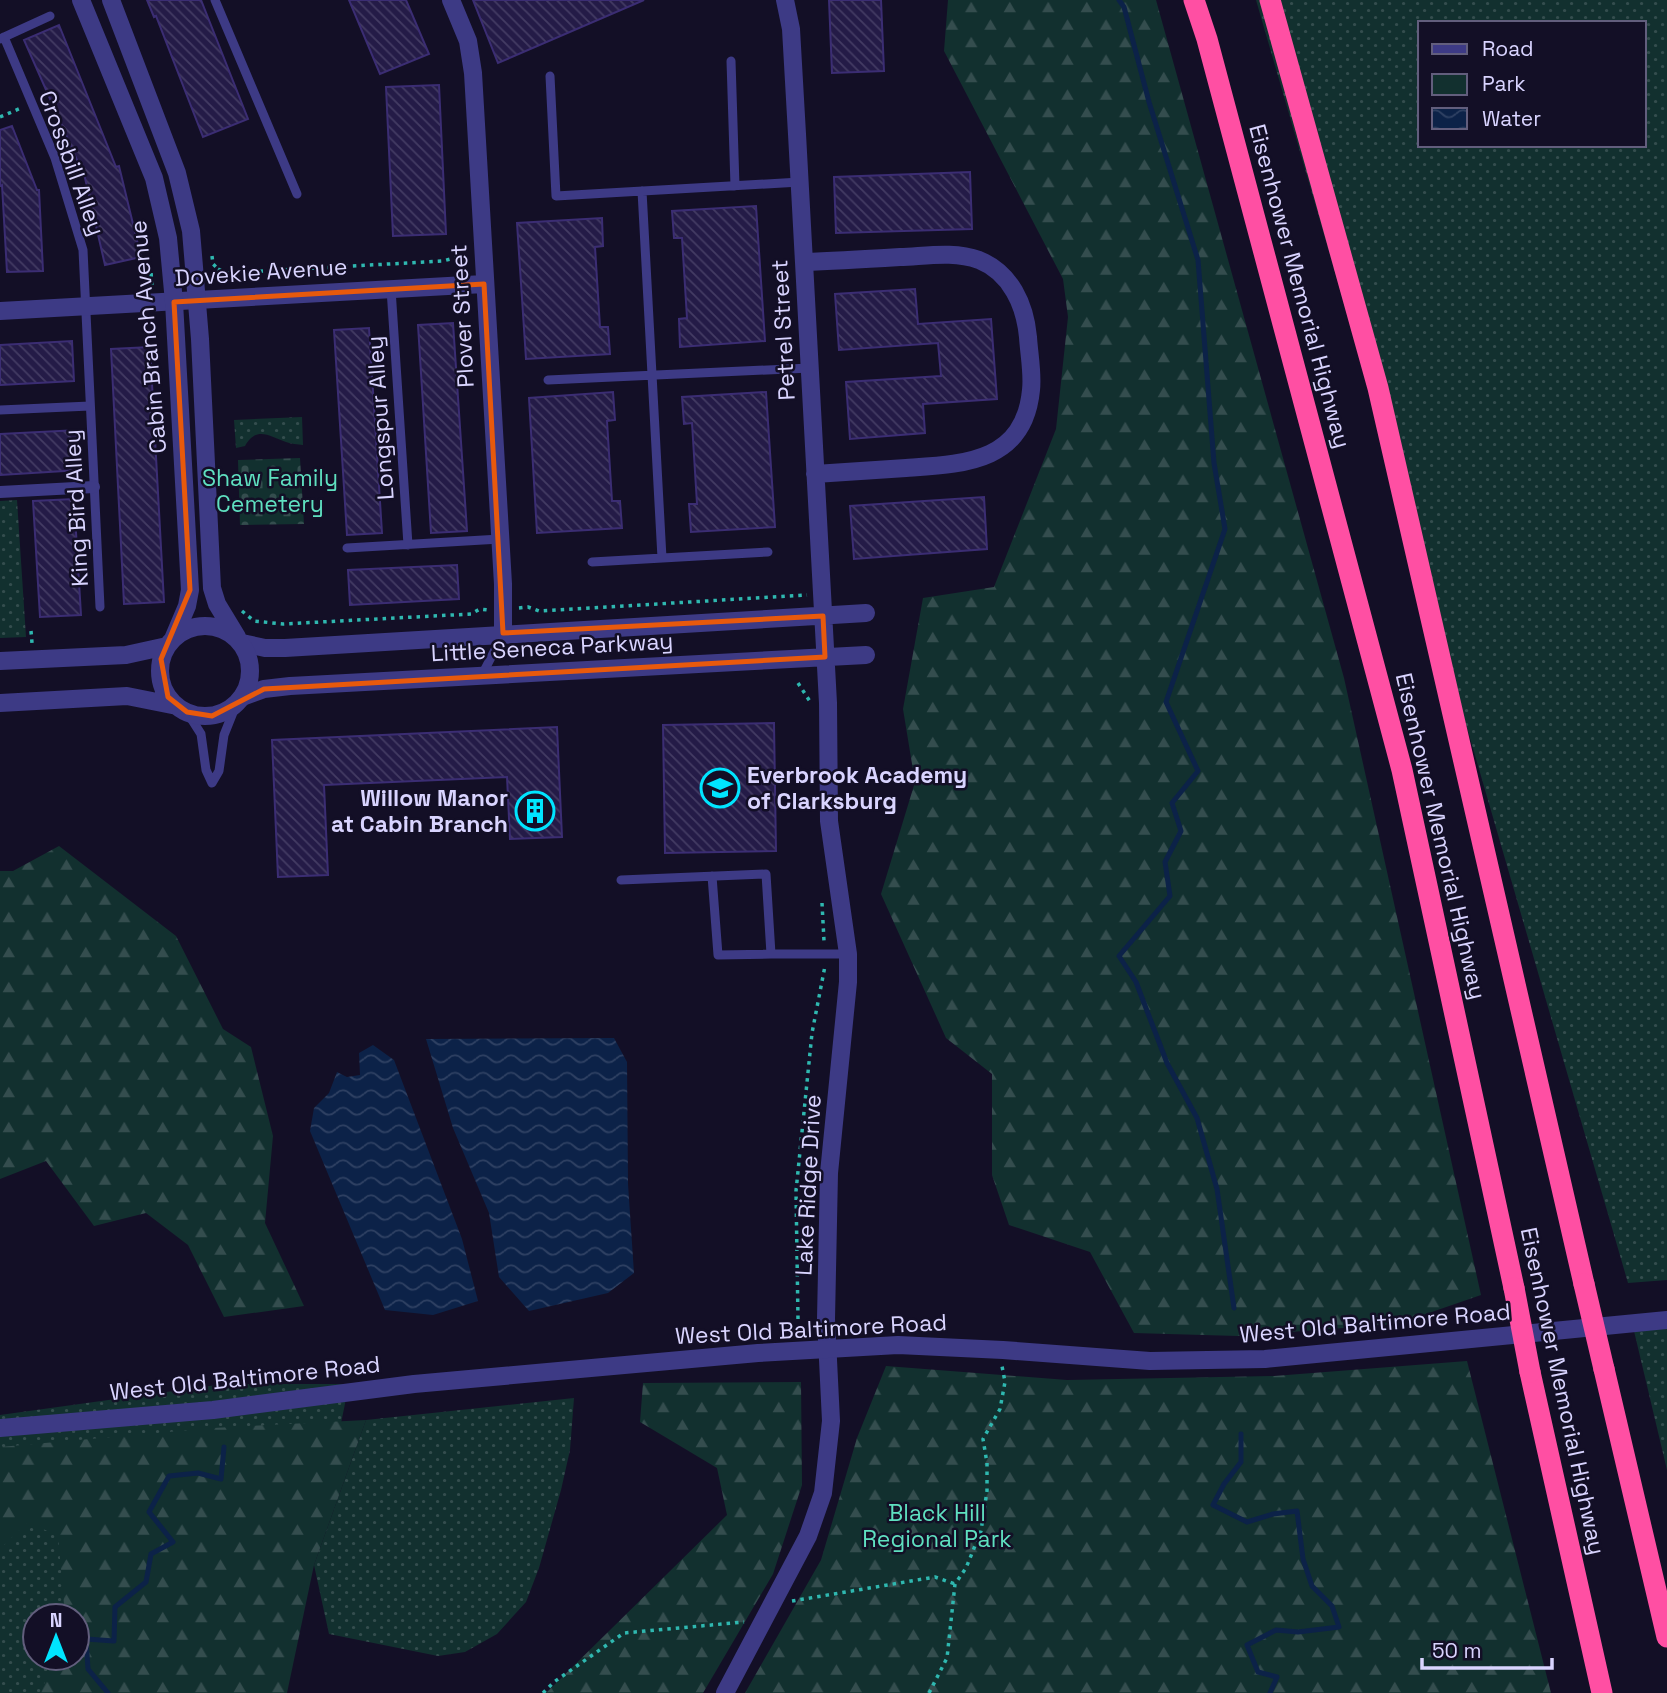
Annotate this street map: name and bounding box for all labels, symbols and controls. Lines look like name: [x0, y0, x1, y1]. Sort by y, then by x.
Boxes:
legend: [1418, 21, 1646, 147]
text: Road: [1482, 35, 1534, 62]
text: Park: [1482, 70, 1526, 97]
street label: Crossbill Alley: [32, 86, 112, 240]
text: Water: [1482, 105, 1541, 132]
street label: Eisenhower Memorial Highway: [1242, 121, 1358, 451]
street label: Cabin Branch Avenue: [123, 219, 173, 455]
street label: Plover Street: [443, 244, 481, 388]
street label: Dovekie Avenue: [174, 251, 348, 293]
street label: Petrel Street: [764, 259, 802, 401]
street label: Longspur Alley: [359, 335, 401, 501]
street label: King Bird Alley: [57, 429, 95, 587]
park label: Shaw Family Cemetery: [202, 463, 338, 519]
street label: Little Seneca Parkway: [430, 626, 674, 668]
street label: Eisenhower Memorial Highway: [1389, 670, 1493, 1002]
place label: Everbrook Academy of Clarksburg: [747, 760, 967, 816]
school or university icon: Everbrook Academy of Clarksburg: [699, 767, 741, 809]
place label: Willow Manor at Cabin Branch: [331, 783, 508, 839]
building icon: Willow Manor at Cabin Branch: [514, 790, 556, 832]
street label: Lake Ridge Drive: [788, 1094, 828, 1276]
street label: Eisenhower Memorial Highway: [1514, 1224, 1612, 1558]
street label: West Old Baltimore Road: [1238, 1296, 1512, 1350]
street label: West Old Baltimore Road: [674, 1307, 948, 1351]
street label: West Old Baltimore Road: [108, 1349, 382, 1407]
park label: Black Hill Regional Park: [862, 1498, 1012, 1554]
north arrow: [21, 1602, 91, 1672]
text: N: [50, 1608, 62, 1633]
scale bar: [1422, 1626, 1552, 1670]
text: 50 m: [1432, 1637, 1482, 1664]

